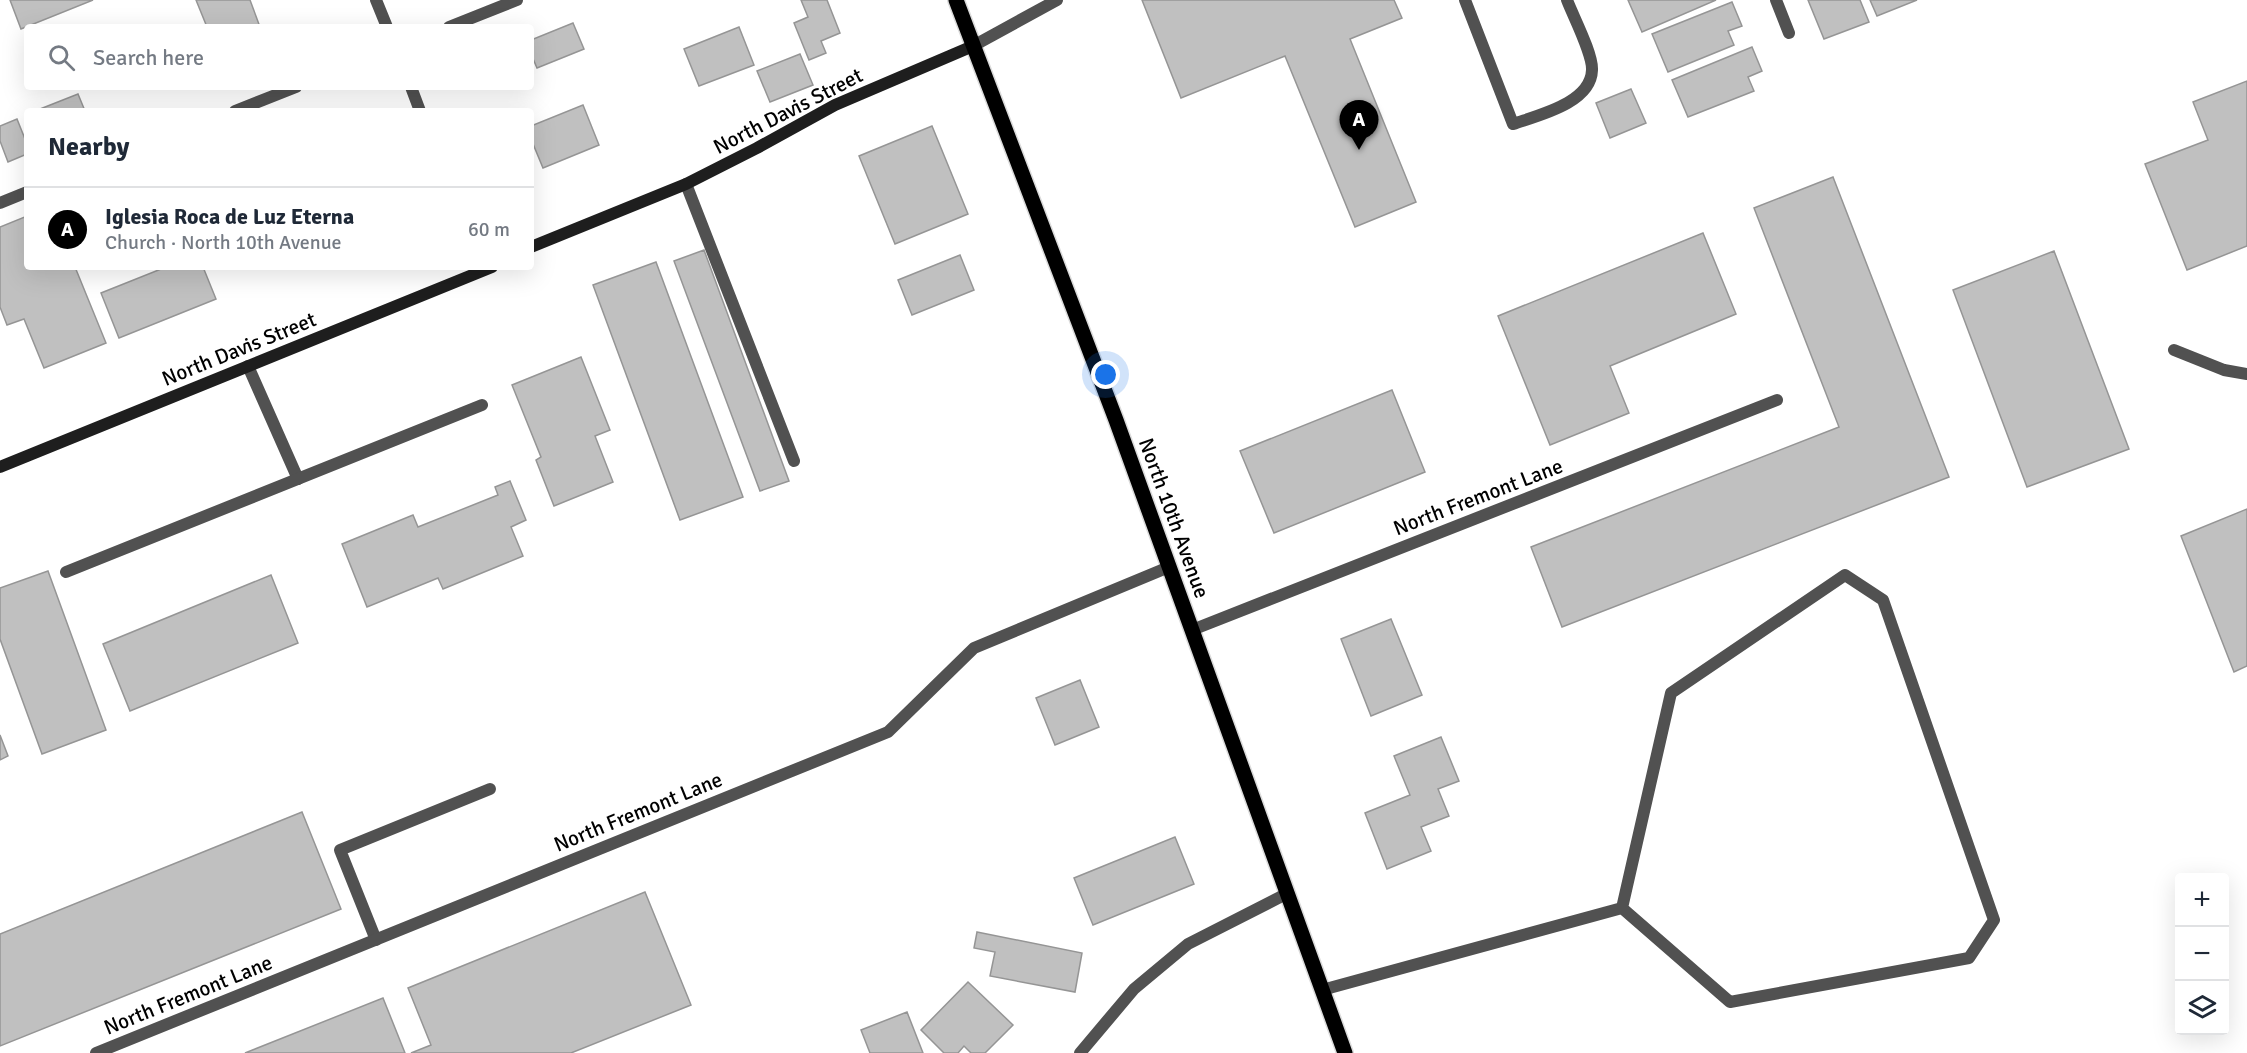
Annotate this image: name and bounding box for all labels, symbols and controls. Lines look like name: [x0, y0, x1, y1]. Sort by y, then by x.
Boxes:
search box: [24, 24, 534, 90]
icon: search: [45, 41, 78, 74]
text: Search here: [93, 44, 204, 71]
street label: North Davis Street: [709, 62, 867, 160]
pin: A: [1340, 100, 1378, 150]
text: Nearby: [48, 131, 129, 163]
text: Iglesia Roca de Luz Eterna: [105, 203, 354, 230]
text: A: [61, 217, 74, 242]
text: 60 m: [468, 217, 510, 242]
text: Church · North 10th Avenue: [105, 230, 342, 255]
street label: North Davis Street: [158, 306, 320, 392]
your location: [1091, 360, 1120, 389]
street label: North 10th Avenue: [1133, 434, 1215, 602]
street label: North Fremont Lane: [1390, 453, 1566, 541]
street label: North Fremont Lane: [550, 766, 726, 858]
map controls: [2175, 873, 2229, 1035]
button: +: [2175, 873, 2229, 927]
button: −: [2175, 927, 2229, 981]
street label: North Fremont Lane: [100, 949, 276, 1041]
button: layers: [2175, 981, 2229, 1035]

